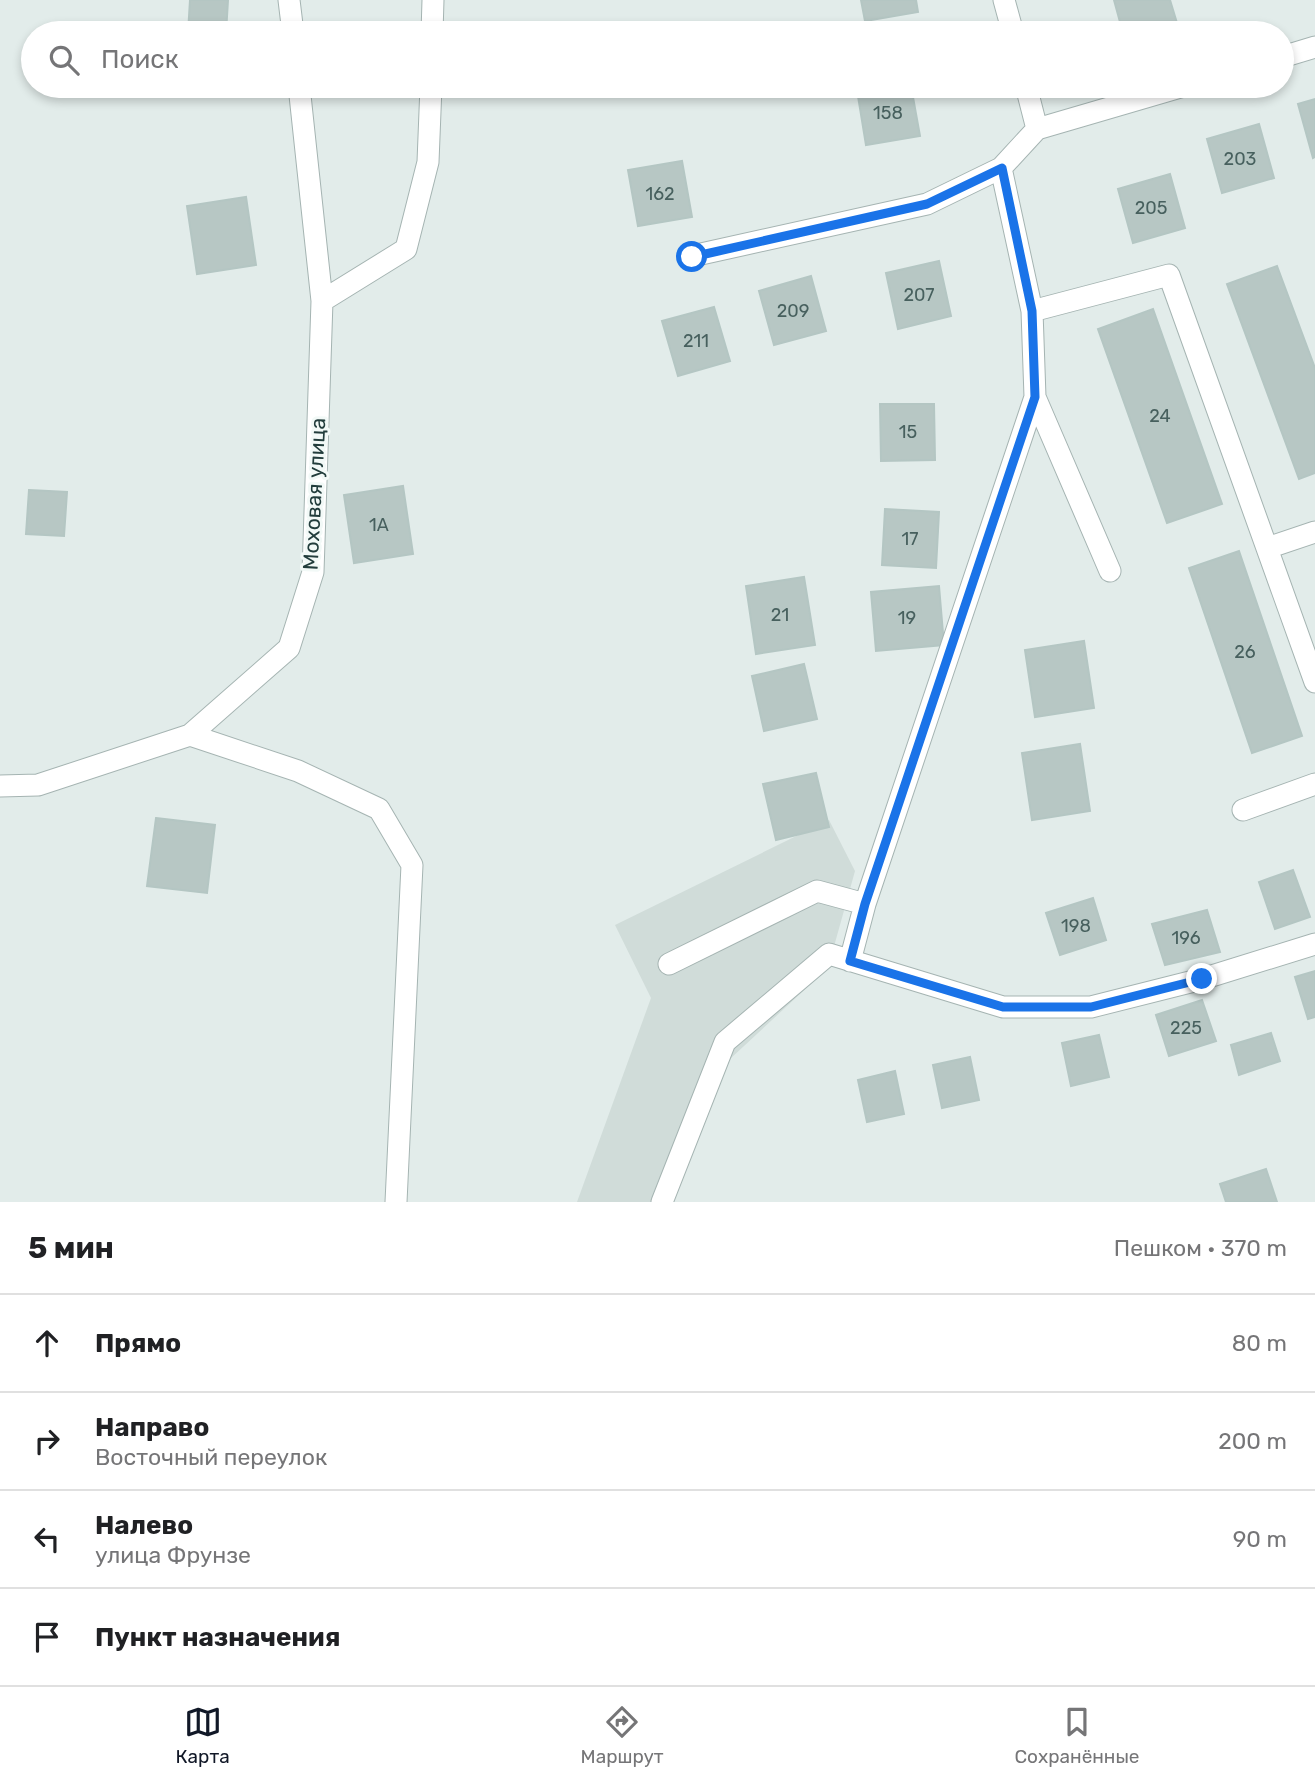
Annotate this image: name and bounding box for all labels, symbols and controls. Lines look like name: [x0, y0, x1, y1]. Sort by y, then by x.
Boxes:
search box: [21, 21, 1294, 98]
icon: search: [45, 41, 83, 79]
text: Поиск: [101, 44, 179, 75]
house number: 158: [873, 102, 903, 124]
house number: 203: [1224, 148, 1256, 170]
house number: 162: [645, 183, 675, 205]
house number: 205: [1135, 197, 1167, 219]
route start: [676, 241, 707, 272]
house number: 207: [903, 284, 935, 306]
house number: 209: [777, 300, 809, 322]
house number: 211: [683, 330, 709, 352]
house number: 24: [1149, 405, 1171, 427]
street label: Моховая улица: [298, 417, 330, 571]
house number: 15: [899, 421, 917, 443]
house number: 1А: [369, 514, 389, 536]
house number: 17: [902, 528, 918, 550]
house number: 21: [771, 604, 789, 626]
house number: 19: [898, 607, 916, 629]
house number: 26: [1234, 641, 1256, 663]
house number: 198: [1061, 915, 1091, 937]
house number: 196: [1171, 927, 1201, 949]
route end: [1186, 963, 1217, 994]
house number: 225: [1170, 1017, 1202, 1039]
text: 5 мин: [28, 1230, 114, 1266]
text: Пешком · 370 m: [1114, 1234, 1287, 1262]
icon: ahead: [28, 1324, 66, 1362]
text: Прямо: [95, 1328, 181, 1359]
text: 80 m: [1232, 1329, 1287, 1357]
text: Направо: [95, 1412, 209, 1443]
icon: right: [28, 1422, 66, 1460]
text: 200 m: [1218, 1427, 1287, 1455]
text: Восточный переулок: [95, 1443, 327, 1471]
text: Налево: [95, 1510, 193, 1541]
icon: left: [28, 1520, 66, 1558]
text: 90 m: [1233, 1525, 1287, 1553]
text: улица Фрунзе: [95, 1541, 251, 1569]
icon: arrive: [28, 1618, 66, 1656]
text: Пункт назначения: [95, 1622, 340, 1653]
tab: Карта: [175, 1703, 230, 1768]
tab: Маршрут: [581, 1703, 664, 1768]
tab: Сохранённые: [1014, 1703, 1140, 1768]

